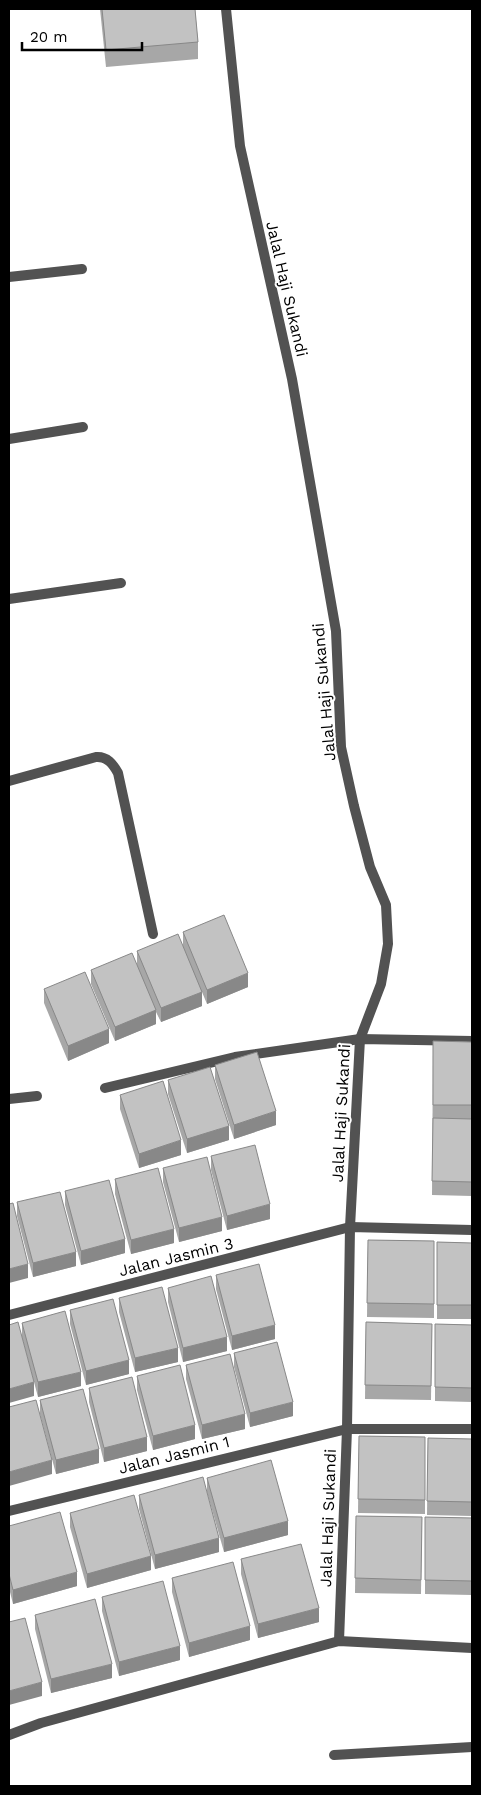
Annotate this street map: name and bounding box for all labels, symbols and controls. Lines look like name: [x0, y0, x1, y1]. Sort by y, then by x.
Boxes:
scale bar: [22, 20, 142, 52]
text: 20 m: [30, 28, 68, 46]
street label: Jalal Haji Sukandi: [262, 219, 312, 359]
street label: Jalal Haji Sukandi: [309, 622, 339, 762]
street label: Jalal Haji Sukandi: [328, 1043, 354, 1183]
street label: Jalan Jasmin 3: [117, 1234, 235, 1280]
street label: Jalan Jasmin 1: [116, 1432, 232, 1478]
street label: Jalal Haji Sukandi: [316, 1448, 340, 1588]

